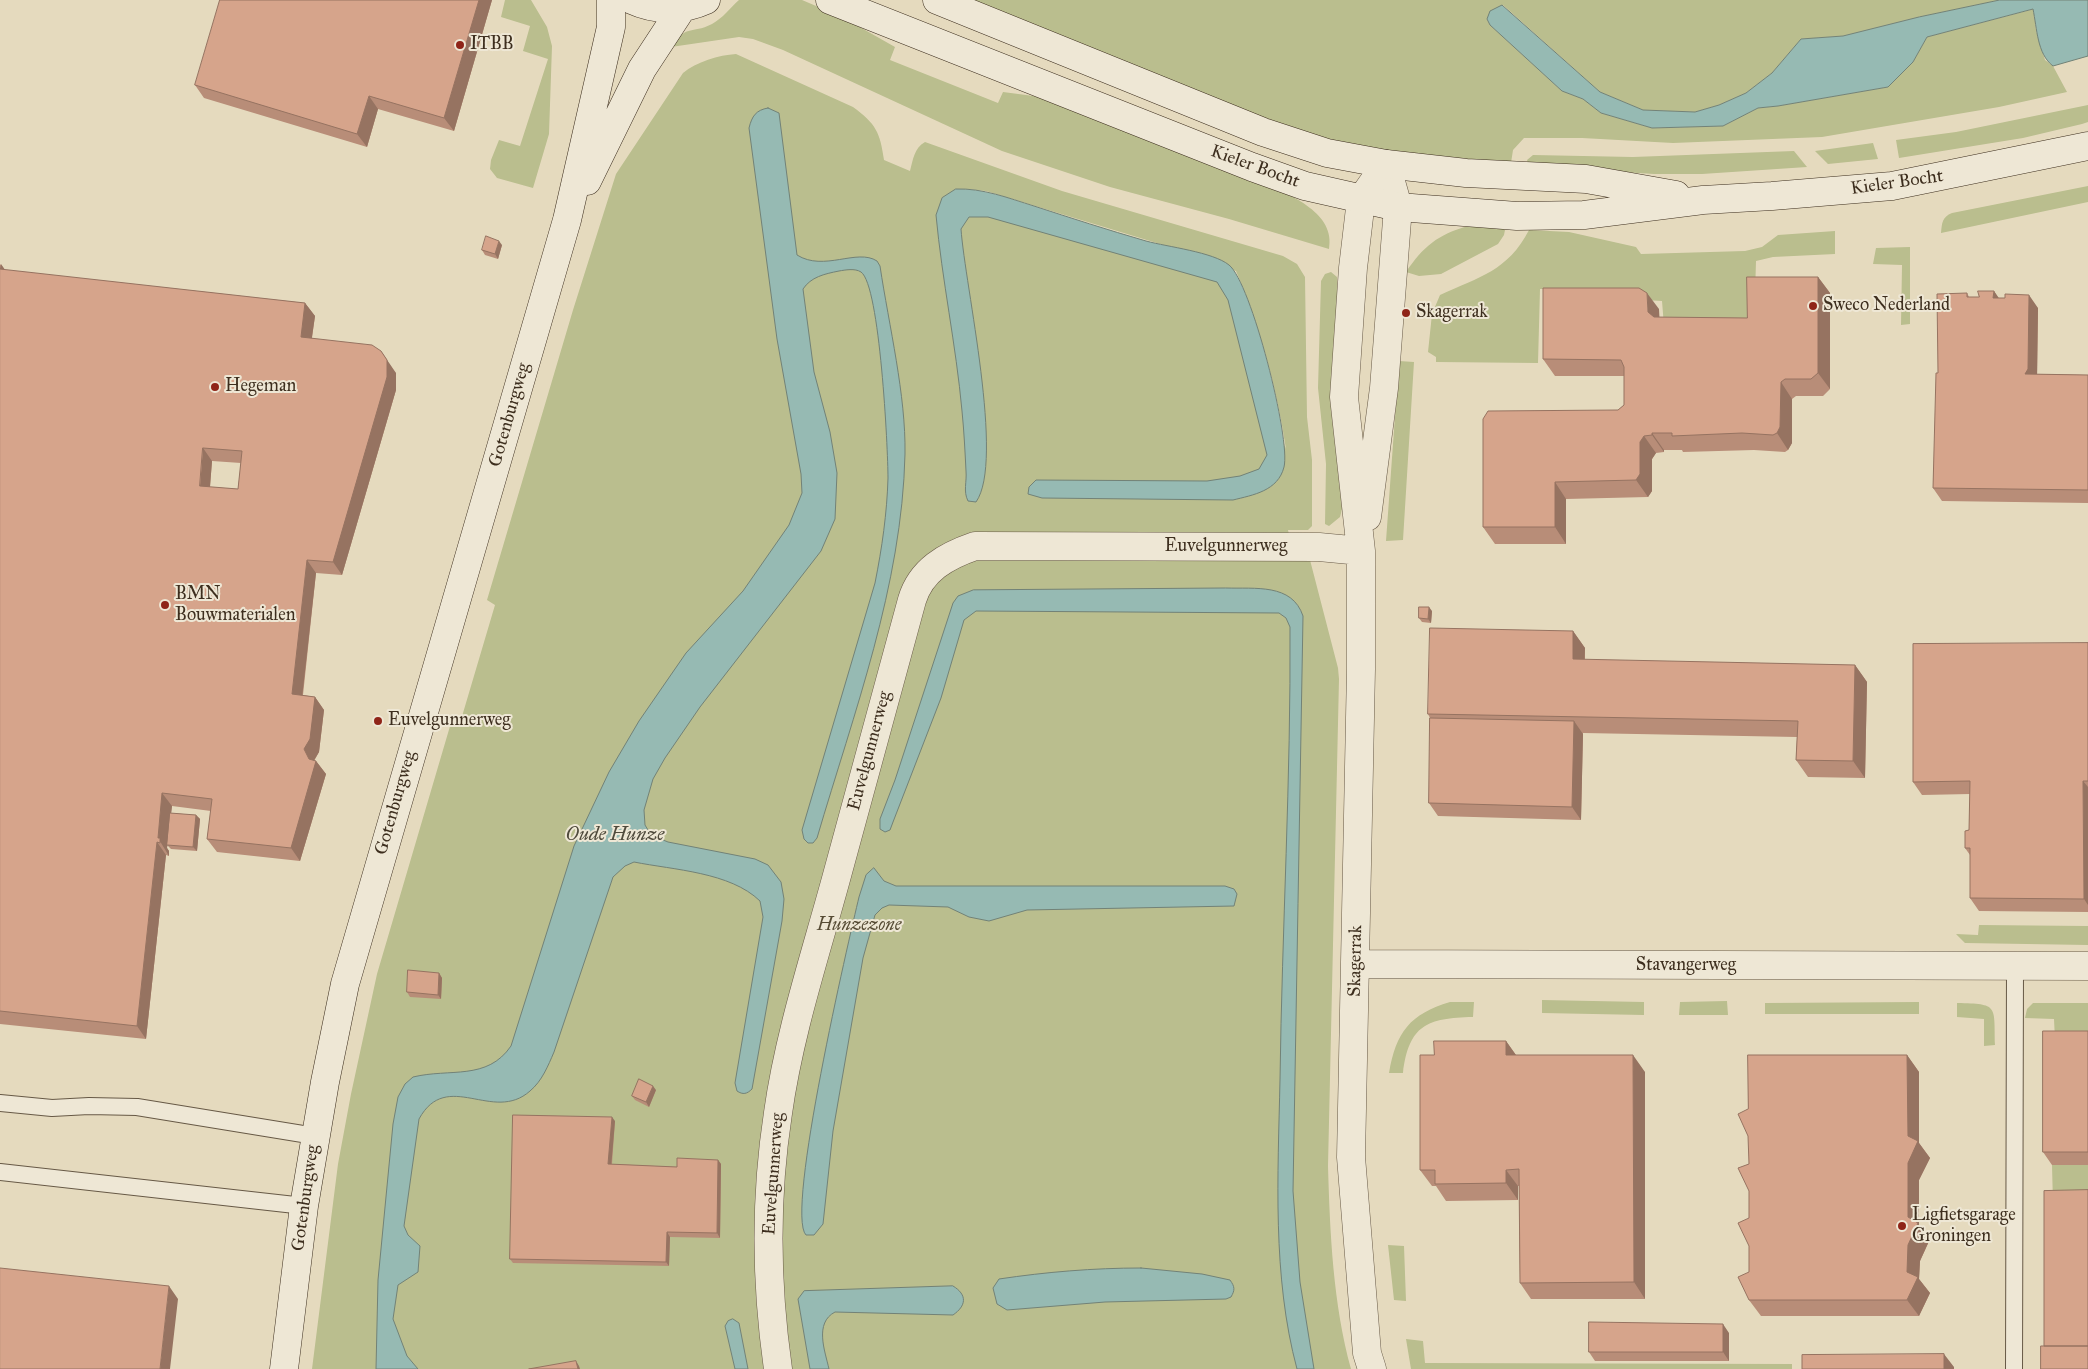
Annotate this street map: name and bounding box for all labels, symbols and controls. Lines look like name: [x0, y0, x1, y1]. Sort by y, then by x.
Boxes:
place label: ITBB: [470, 34, 514, 56]
marker: ITBB: [454, 39, 466, 51]
street label: Kieler Bocht: [1208, 141, 1302, 193]
street label: Kieler Bocht: [1849, 166, 1945, 200]
place label: Sweco Nederland: [1823, 295, 1950, 317]
marker: Sweco Nederland: [1807, 300, 1819, 312]
place label: Skagerrak: [1416, 302, 1488, 324]
marker: Skagerrak: [1400, 307, 1412, 319]
street label: Gotenburgweg: [485, 361, 535, 469]
place label: Hegeman: [225, 376, 296, 398]
marker: Hegeman: [209, 381, 221, 393]
street label: Euvelgunnerweg: [1165, 536, 1287, 558]
place label: BMN Bouwmaterialen: [175, 584, 295, 626]
marker: BMN Bouwmaterialen: [159, 599, 171, 611]
street label: Euvelgunnerweg: [844, 689, 896, 813]
place label: Euvelgunnerweg: [388, 710, 511, 732]
marker: Euvelgunnerweg: [372, 715, 384, 727]
street label: Gotenburgweg: [371, 749, 421, 857]
water label: Oude Hunze: [566, 824, 664, 846]
park label: Hunzezone: [817, 915, 901, 937]
street label: Skagerrak: [1345, 925, 1367, 997]
street label: Stavangerweg: [1636, 955, 1736, 977]
street label: Euvelgunnerweg: [759, 1112, 789, 1236]
street label: Gotenburgweg: [288, 1143, 324, 1253]
place label: Ligfietsgarage Groningen: [1912, 1205, 2016, 1248]
marker: Ligfietsgarage Groningen: [1896, 1220, 1908, 1232]

